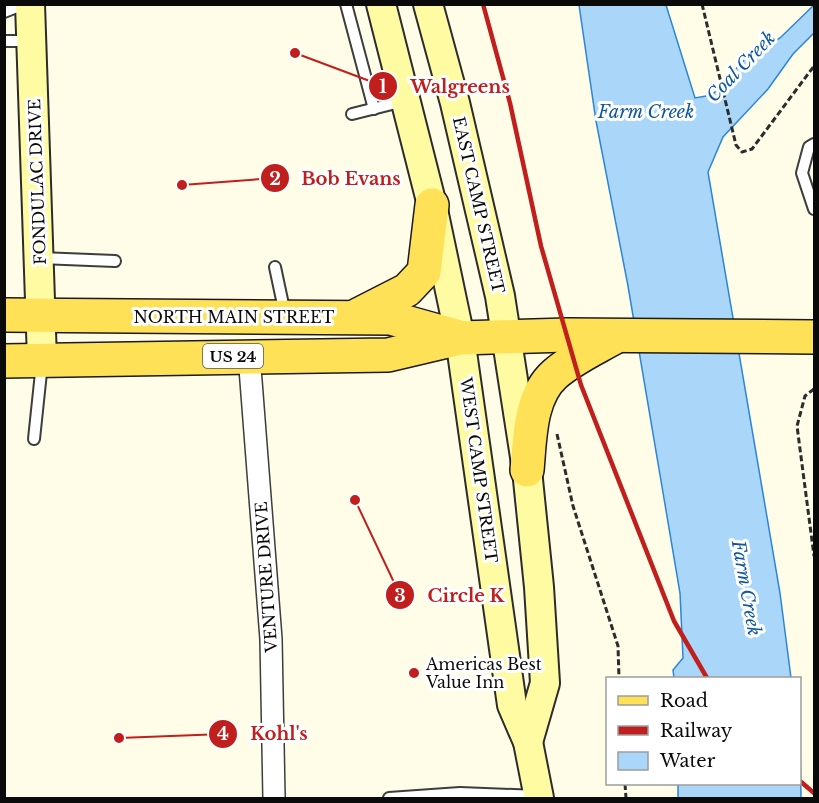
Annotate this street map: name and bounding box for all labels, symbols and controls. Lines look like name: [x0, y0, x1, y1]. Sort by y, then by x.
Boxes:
water label: Coal Creek: [702, 27, 780, 107]
callout: Walgreens: [368, 68, 522, 104]
text: 1: [379, 76, 387, 98]
text: Walgreens: [409, 76, 510, 98]
street label: FONDULAC DRIVE: [24, 99, 50, 265]
water label: Farm Creek: [597, 101, 694, 123]
street label: EAST CAMP STREET: [449, 115, 509, 295]
callout: Bob Evans: [260, 160, 413, 196]
text: 2: [269, 168, 281, 190]
text: Bob Evans: [301, 168, 401, 190]
street label: NORTH MAIN STREET: [134, 307, 335, 327]
road number: US 24: [203, 344, 263, 368]
street label: WEST CAMP STREET: [456, 375, 502, 564]
street label: VENTURE DRIVE: [251, 501, 281, 654]
water label: Farm Creek: [727, 538, 765, 638]
callout: Circle K: [385, 577, 516, 613]
text: 3: [394, 585, 406, 607]
text: Circle K: [428, 585, 506, 607]
place label: Americas Best Value Inn: [425, 654, 542, 692]
marker: Americas Best Value Inn: [407, 666, 421, 680]
legend: [606, 677, 801, 785]
text: Road: [660, 690, 708, 712]
callout: Kohl's: [208, 716, 320, 752]
text: Railway: [660, 720, 733, 742]
text: 4: [217, 723, 229, 745]
text: Kohl's: [250, 723, 308, 745]
text: Water: [659, 750, 716, 772]

